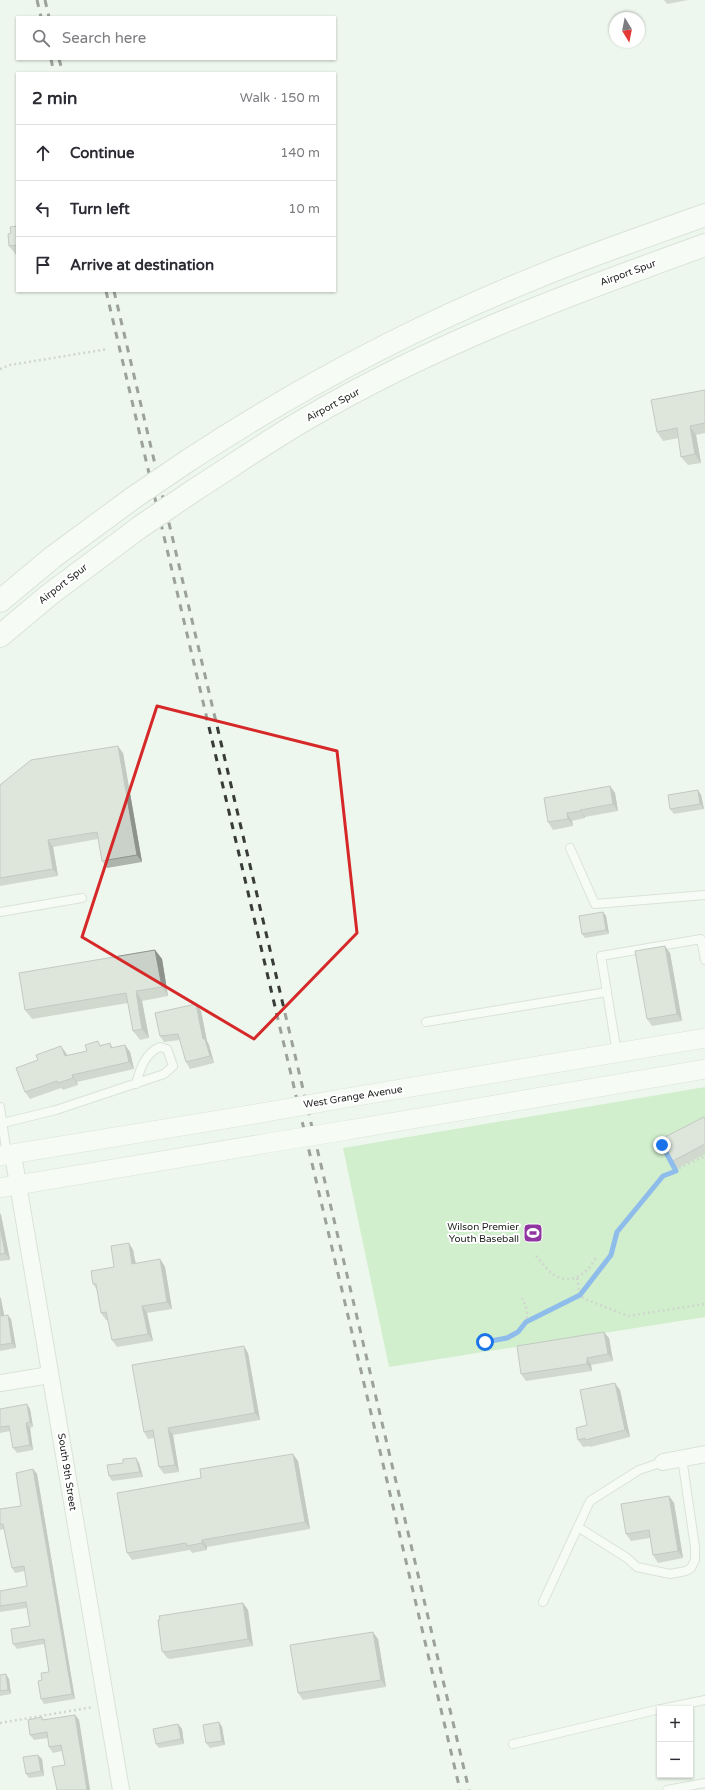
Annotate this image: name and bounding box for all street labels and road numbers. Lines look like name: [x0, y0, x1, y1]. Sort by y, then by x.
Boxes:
street label: Airport Spur: [598, 257, 658, 289]
street label: Airport Spur: [304, 386, 362, 424]
street label: Airport Spur: [36, 561, 90, 607]
street label: West Grange Avenue: [303, 1083, 404, 1111]
street label: South 9th Street: [55, 1432, 79, 1512]

